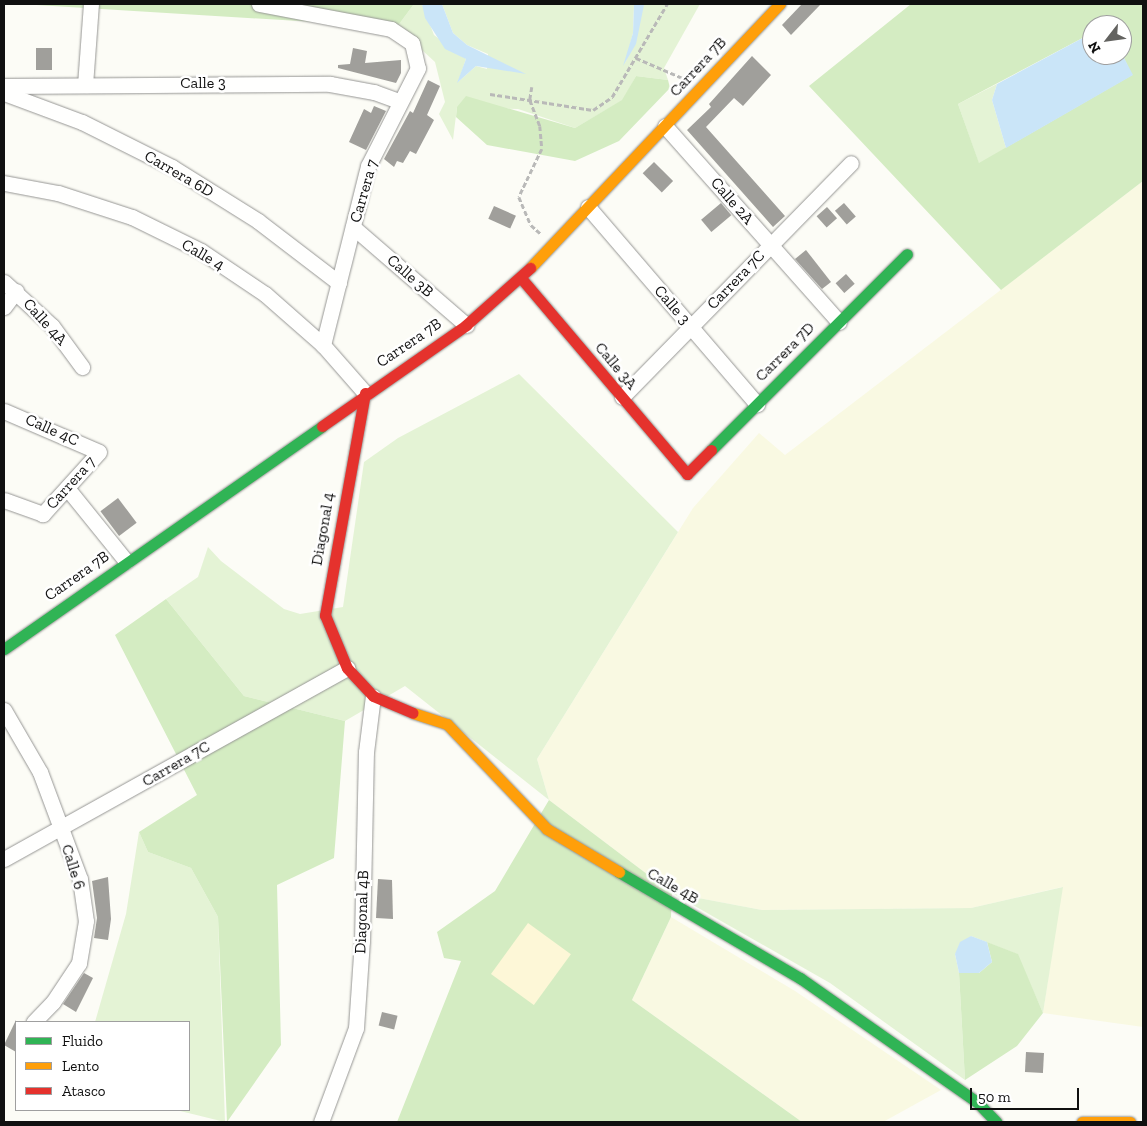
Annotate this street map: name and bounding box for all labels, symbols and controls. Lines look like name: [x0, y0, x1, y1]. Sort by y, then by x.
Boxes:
north arrow: [1082, 15, 1132, 65]
street label: Carrera 7B: [666, 33, 730, 101]
text: N: [1084, 38, 1104, 56]
street label: Calle 3: [180, 73, 226, 93]
street label: Carrera 6D: [141, 146, 217, 202]
street label: Carrera 7: [346, 157, 382, 225]
street label: Calle 2A: [706, 173, 758, 229]
street label: Calle 4: [178, 235, 228, 275]
street label: Carrera 7C: [703, 246, 769, 314]
street label: Calle 3B: [383, 251, 437, 301]
street label: Calle 3: [650, 282, 694, 328]
street label: Calle 4A: [19, 295, 71, 349]
street label: Carrera 7B: [373, 314, 445, 372]
street label: Carrera 7D: [751, 318, 819, 386]
street label: Calle 3A: [591, 338, 641, 394]
street label: Calle 4C: [22, 410, 82, 450]
street label: Carrera 7: [42, 453, 100, 513]
street label: Diagonal 4: [307, 491, 339, 567]
street label: Carrera 7B: [41, 547, 113, 605]
street label: Carrera 7C: [139, 737, 213, 791]
street label: Calle 6: [57, 842, 89, 892]
street label: Calle 4B: [644, 864, 702, 908]
street label: Diagonal 4B: [351, 870, 373, 954]
legend: [15, 1021, 190, 1111]
text: Fluido: [62, 1032, 103, 1050]
text: Lento: [62, 1057, 99, 1075]
scale bar: [972, 1078, 1081, 1110]
text: Atasco: [62, 1082, 106, 1100]
text: 50 m: [978, 1088, 1011, 1106]

